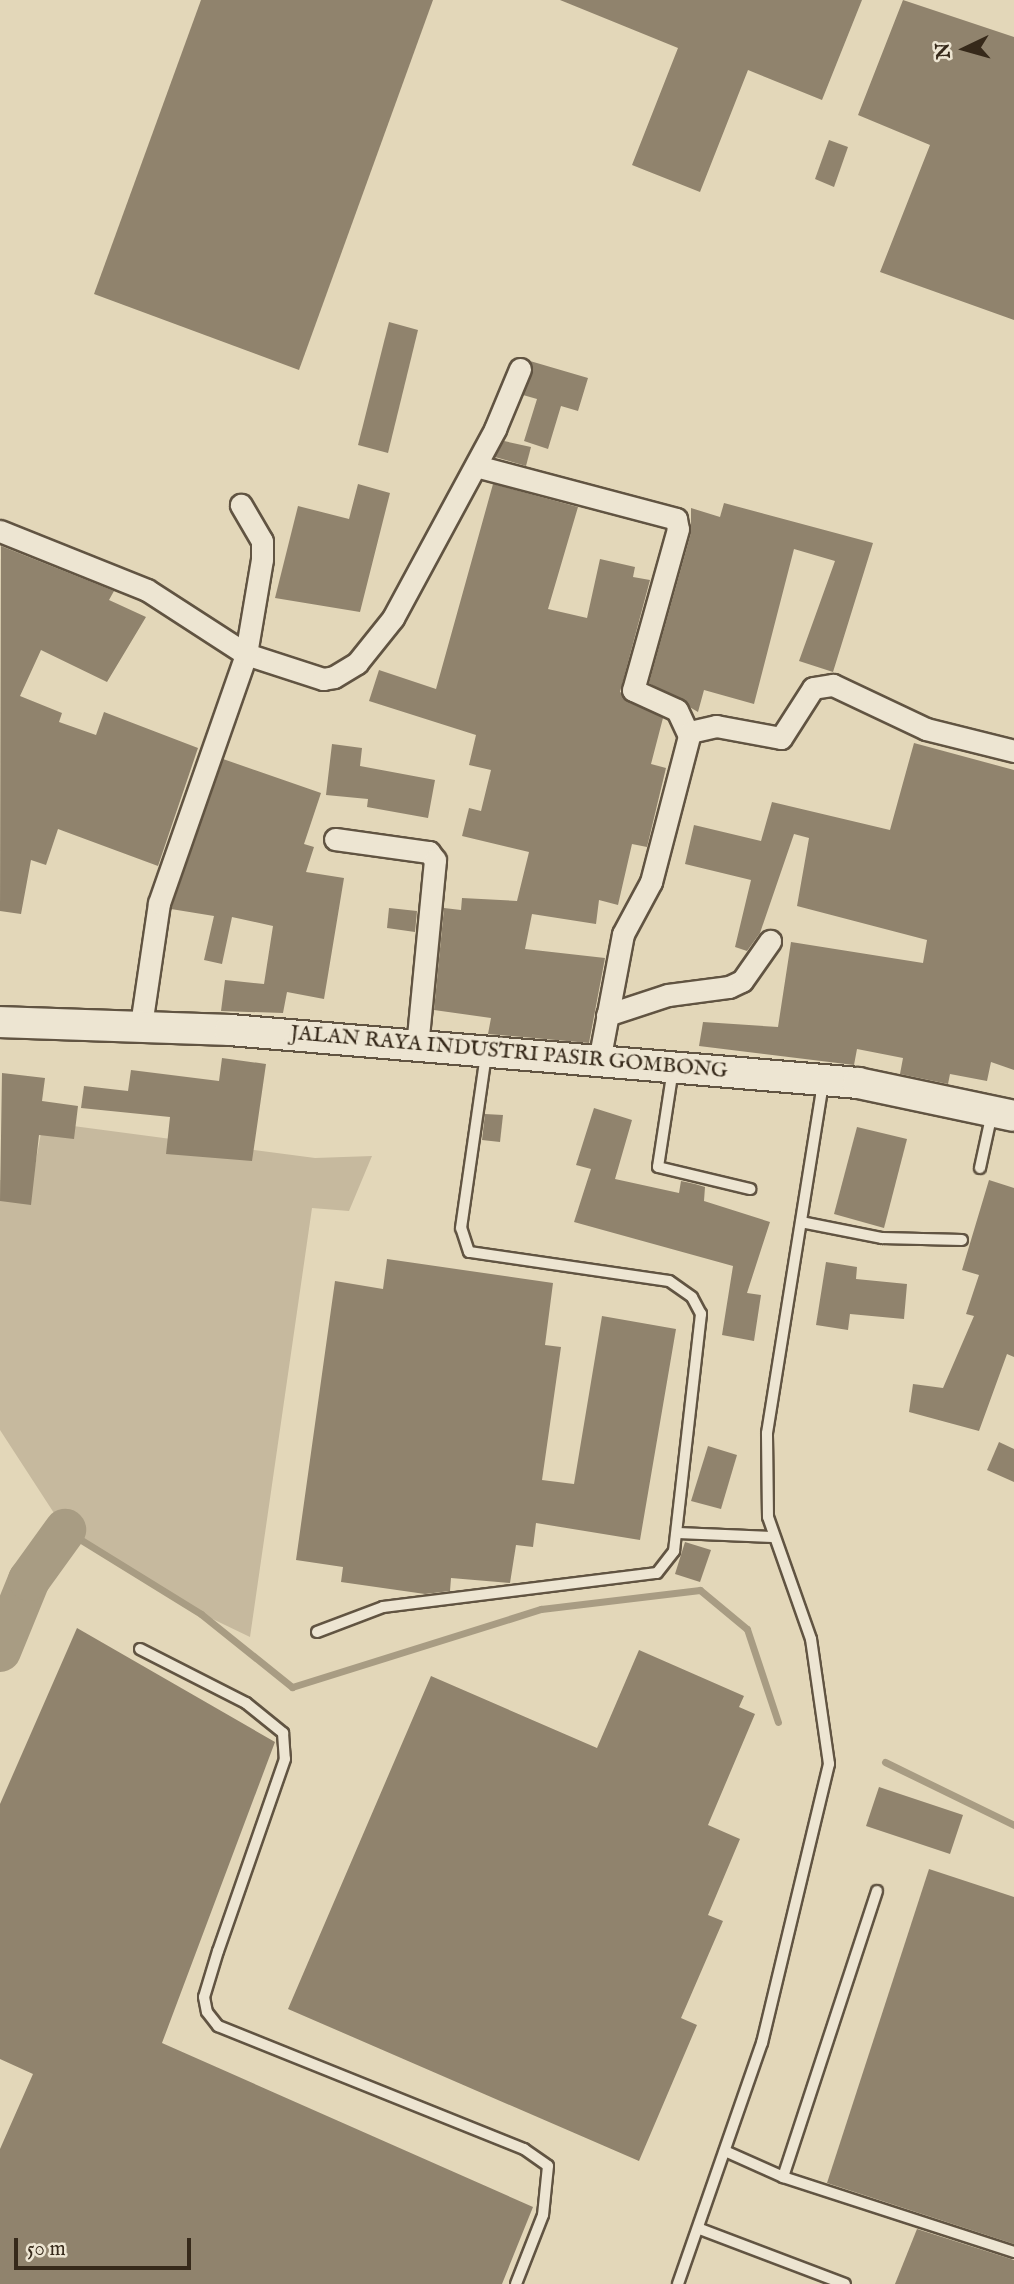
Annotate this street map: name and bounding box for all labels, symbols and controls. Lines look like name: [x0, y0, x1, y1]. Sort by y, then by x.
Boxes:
north arrow: [930, 14, 1000, 84]
text: N: [931, 42, 957, 60]
street label: JALAN RAYA INDUSTRI PASIR GOMBONG: [289, 1021, 729, 1085]
scale bar: [18, 2224, 194, 2268]
text: 50 m: [27, 2236, 66, 2263]

